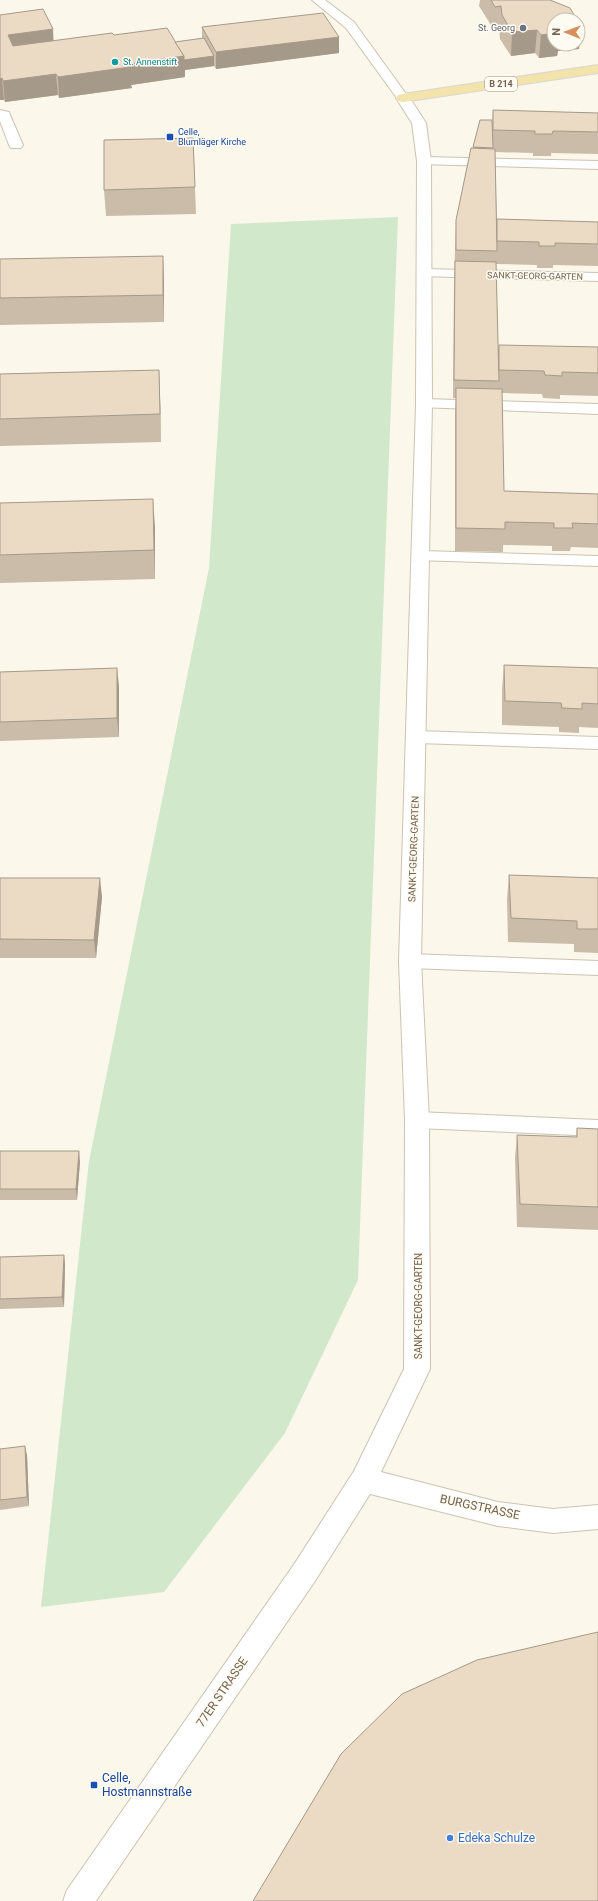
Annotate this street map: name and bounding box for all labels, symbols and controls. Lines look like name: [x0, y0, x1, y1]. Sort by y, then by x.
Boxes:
north arrow: [546, 12, 586, 52]
place label: St. Georg: [478, 23, 515, 33]
marker: St. Georg: [518, 23, 528, 33]
text: N: [550, 28, 563, 36]
marker: St. Annenstift: [110, 57, 120, 67]
place label: St. Annenstift: [123, 57, 177, 67]
road number: B 214: [485, 77, 517, 91]
place label: Celle, Blumläger Kirche: [178, 127, 246, 147]
marker: Celle, Blumläger Kirche: [165, 132, 175, 142]
street label: SANKT-GEORG-GARTEN: [487, 270, 583, 282]
street label: SANKT-GEORG-GARTEN: [406, 796, 421, 902]
street label: SANKT-GEORG-GARTEN: [413, 1253, 424, 1359]
street label: BURGSTRASSE: [439, 1492, 521, 1522]
street label: 77ER STRASSE: [193, 1654, 251, 1730]
place label: Celle, Hostmannstraße: [102, 1771, 192, 1799]
marker: Celle, Hostmannstraße: [89, 1780, 99, 1790]
place label: Edeka Schulze: [458, 1831, 535, 1845]
marker: Edeka Schulze: [445, 1833, 455, 1843]

